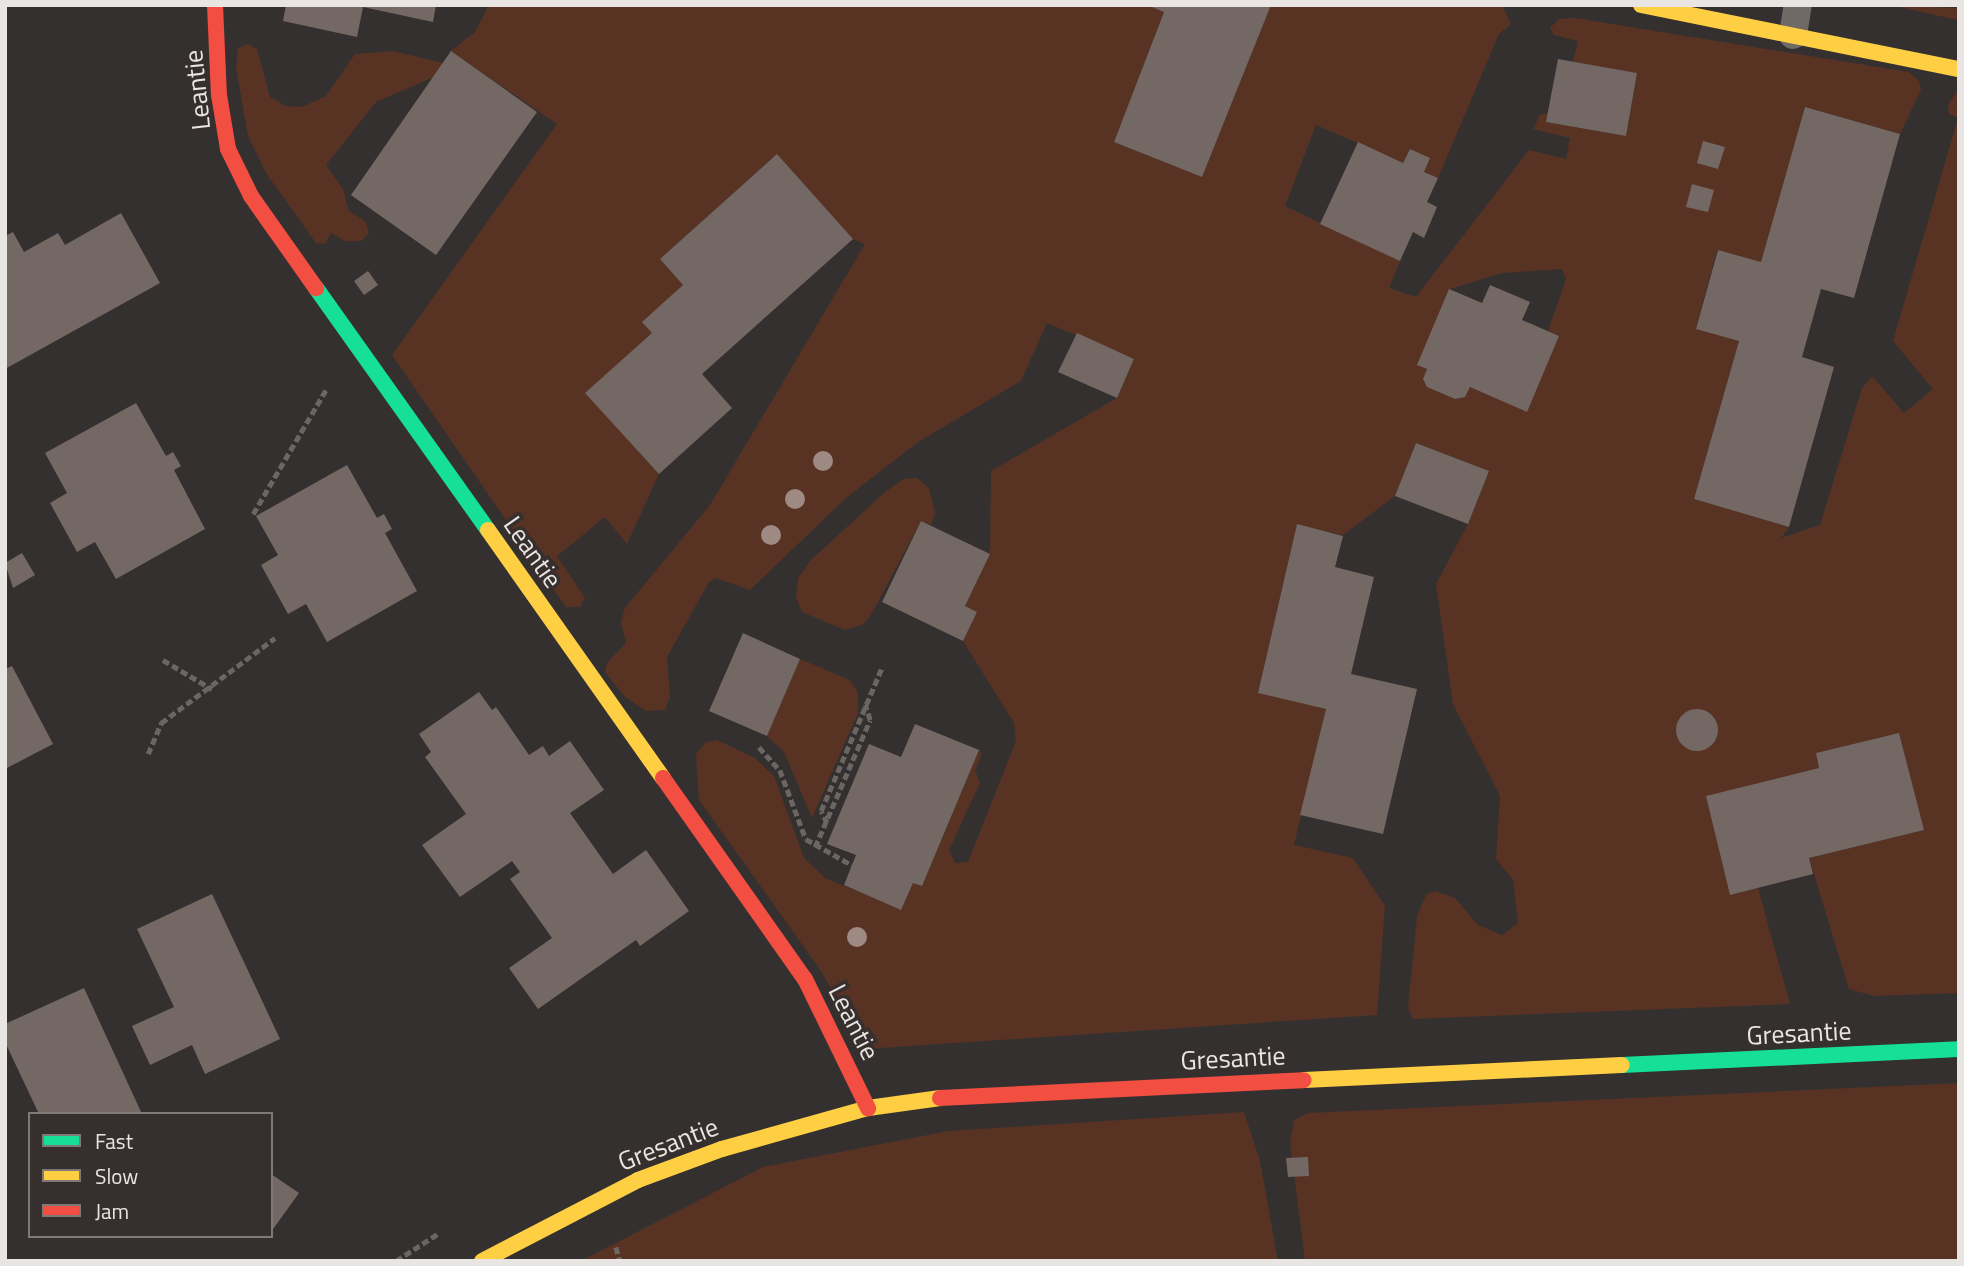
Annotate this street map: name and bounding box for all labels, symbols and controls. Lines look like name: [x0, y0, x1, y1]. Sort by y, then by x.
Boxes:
street label: Leantie: [177, 48, 217, 132]
street label: Leantie: [497, 510, 569, 594]
street label: Leantie: [822, 979, 886, 1065]
street label: Gresantie: [1746, 1015, 1852, 1051]
street label: Gresantie: [1180, 1040, 1286, 1076]
street label: Gresantie: [613, 1111, 723, 1177]
legend: [28, 1112, 273, 1238]
text: Fast: [95, 1125, 133, 1157]
text: Slow: [95, 1160, 138, 1192]
text: Jam: [95, 1195, 129, 1227]

